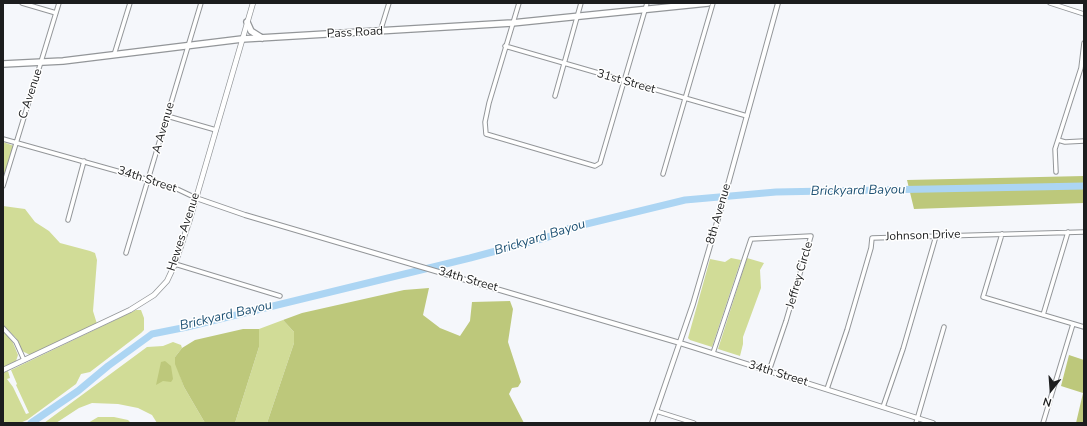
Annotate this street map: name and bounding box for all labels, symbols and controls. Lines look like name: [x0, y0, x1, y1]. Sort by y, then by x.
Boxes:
street label: Pass Road: [327, 24, 383, 42]
street label: C Avenue: [16, 67, 46, 121]
street label: 31st Street: [595, 67, 657, 97]
street label: A Avenue: [150, 101, 178, 155]
street label: 34th Street: [116, 164, 178, 196]
street label: 8th Avenue: [704, 182, 734, 246]
water label: Brickyard Bayou: [811, 182, 905, 200]
street label: Hewes Avenue: [165, 191, 203, 273]
water label: Brickyard Bayou: [493, 217, 587, 259]
street label: Johnson Drive: [885, 227, 961, 245]
street label: Jeffrey Circle: [784, 240, 816, 310]
street label: 34th Street: [437, 265, 499, 295]
water label: Brickyard Bayou: [178, 298, 274, 334]
street label: 34th Street: [747, 358, 809, 390]
north arrow: [1031, 370, 1071, 410]
text: N: [1041, 394, 1053, 410]

